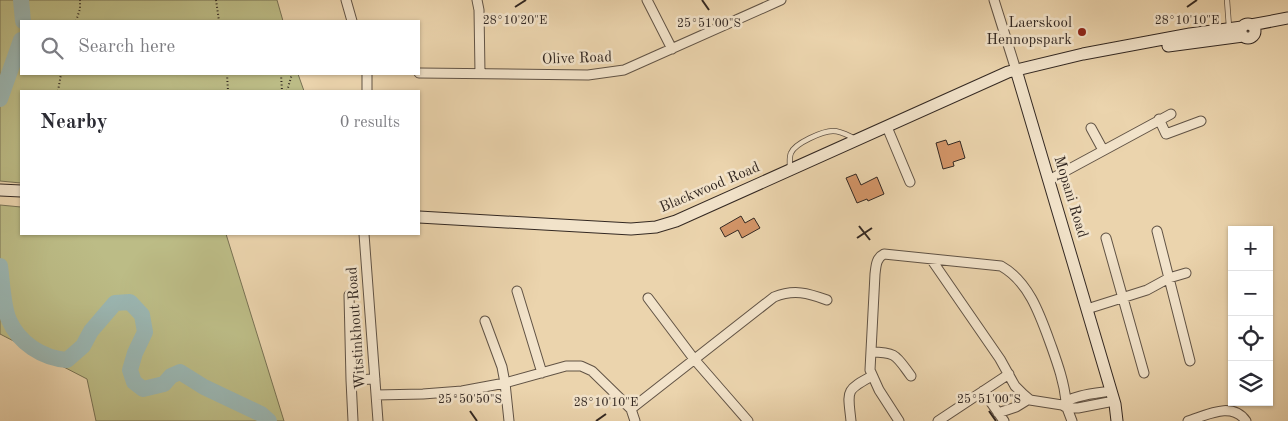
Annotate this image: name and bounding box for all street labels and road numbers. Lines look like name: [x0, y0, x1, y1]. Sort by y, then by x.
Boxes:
street label: Olive Road: [542, 50, 613, 68]
street label: Mopani Road: [1050, 154, 1090, 240]
street label: Blackwood Road: [658, 160, 763, 216]
street label: Witstinkhout Road: [345, 266, 369, 390]

